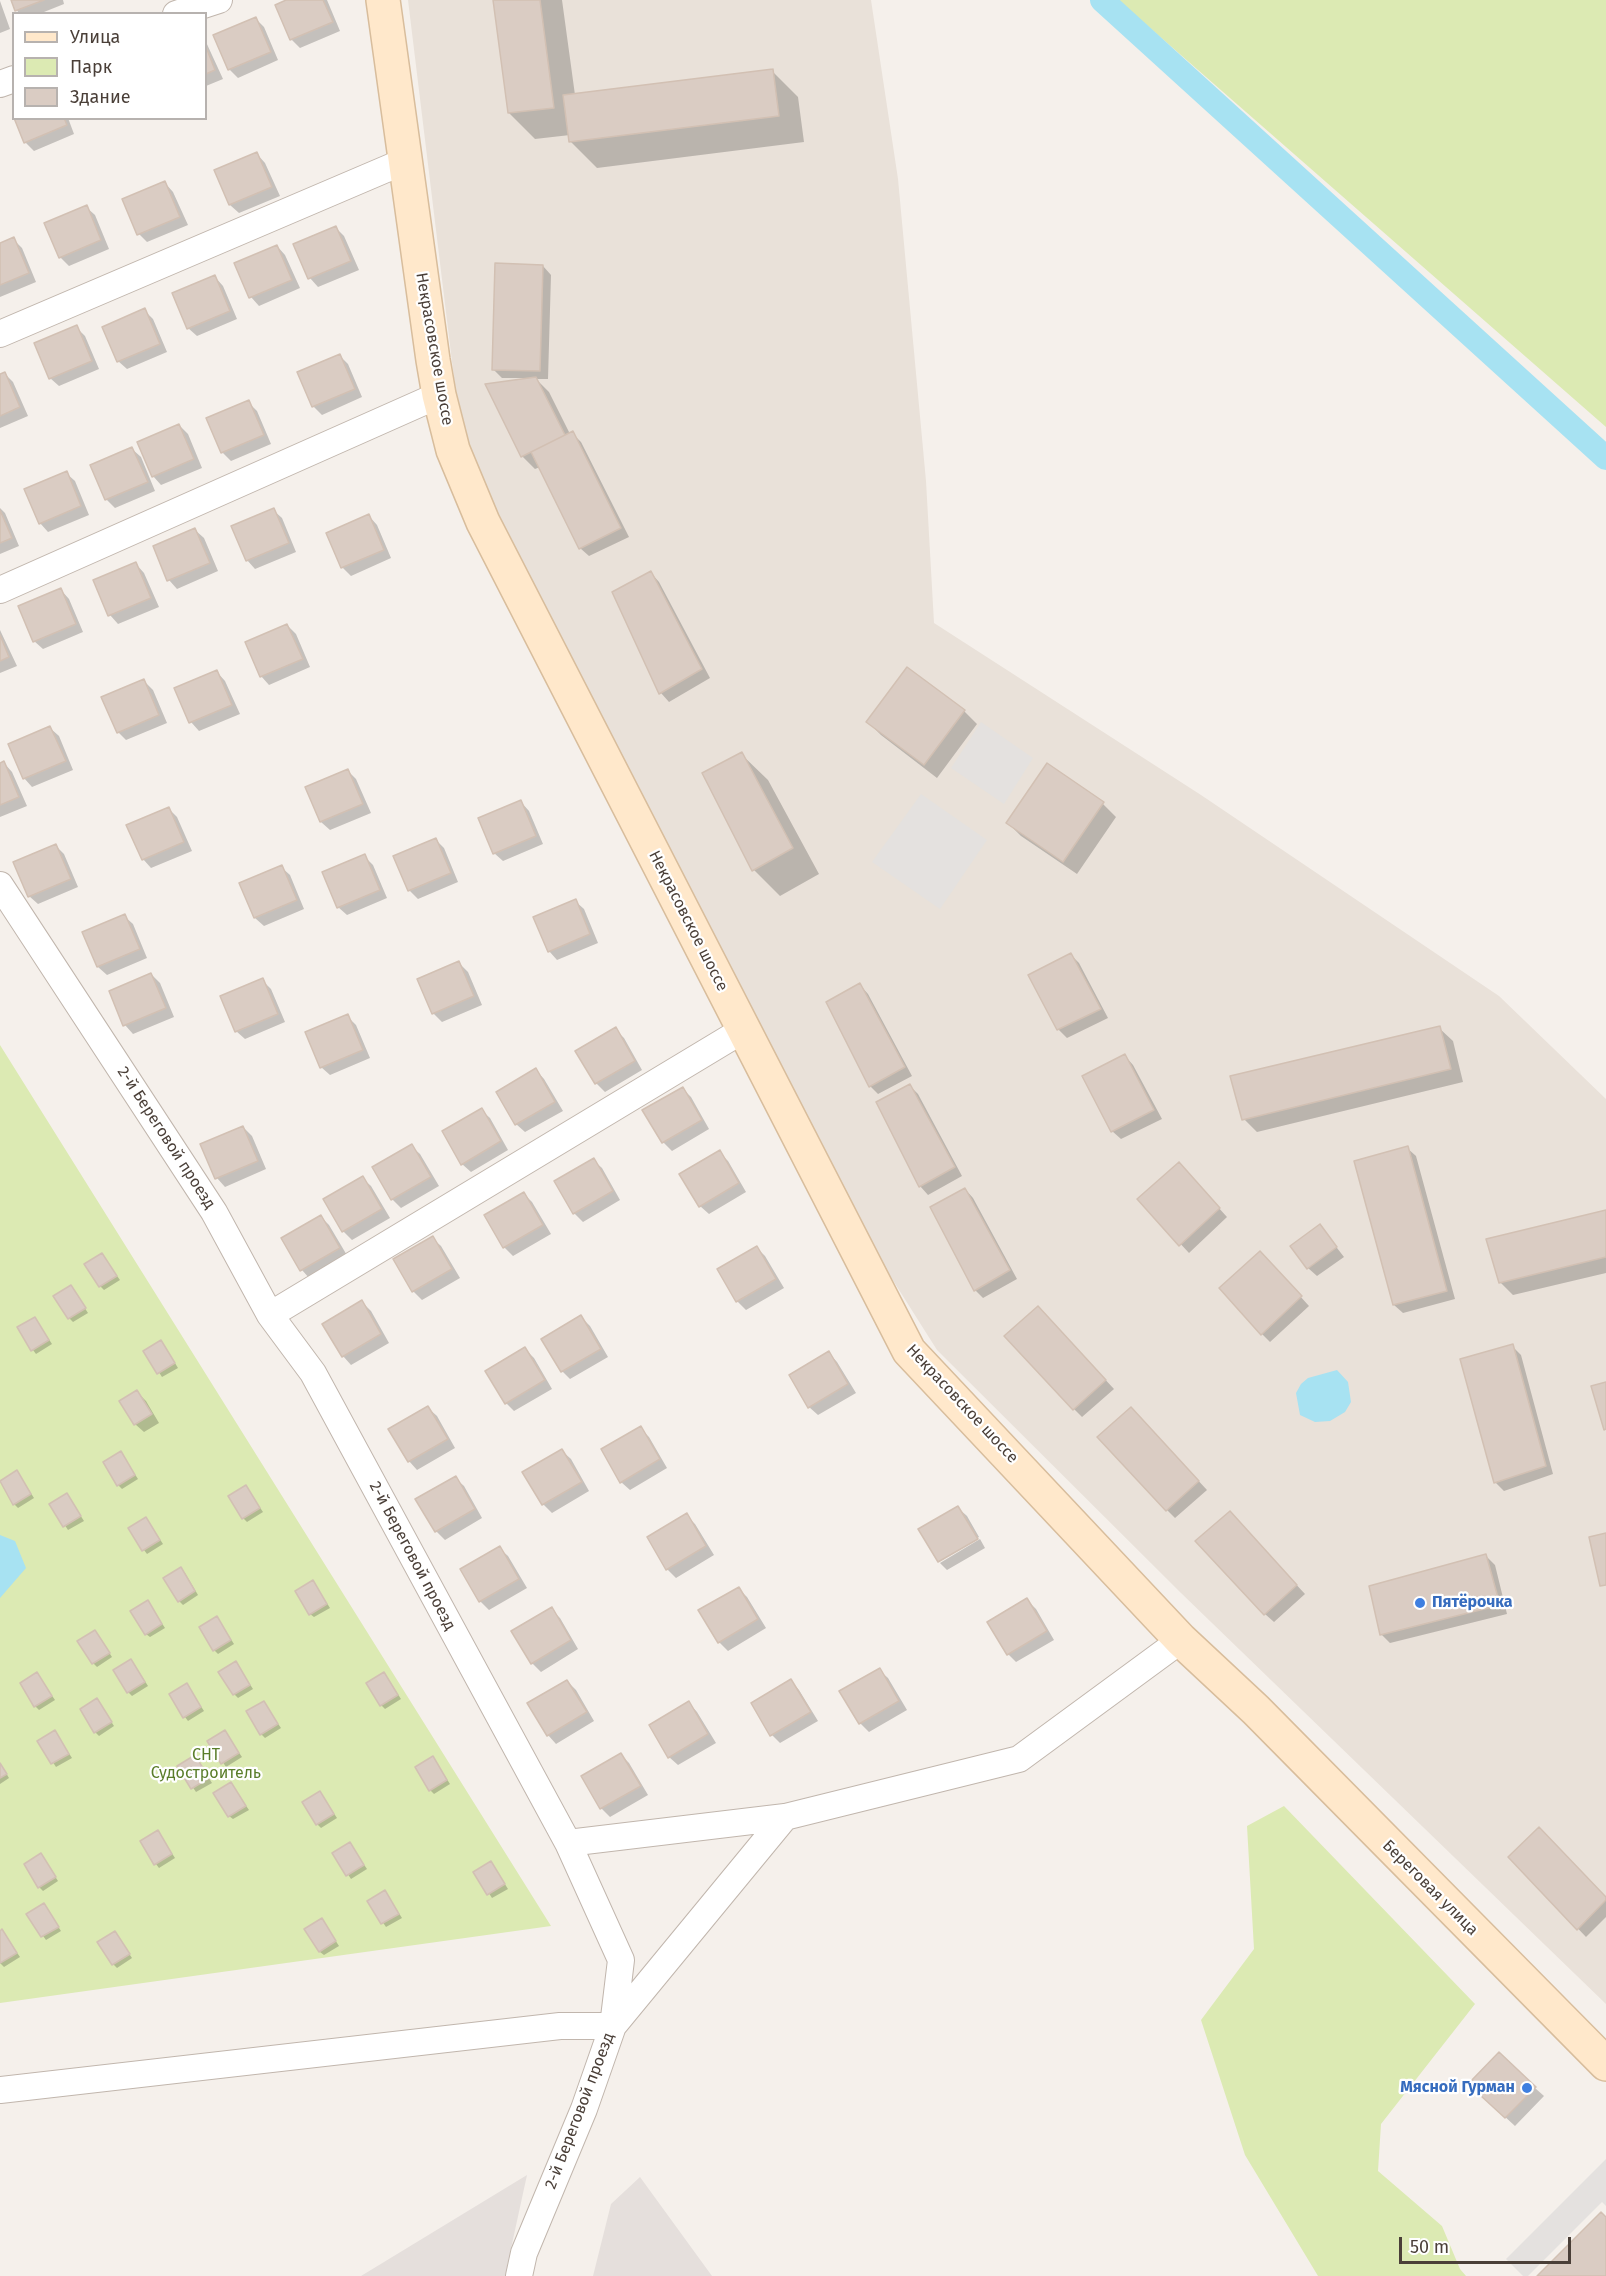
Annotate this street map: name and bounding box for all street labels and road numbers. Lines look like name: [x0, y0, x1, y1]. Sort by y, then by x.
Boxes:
street label: Некрасовское шоссе: [411, 271, 457, 427]
street label: Некрасовское шоссе: [644, 848, 732, 994]
street label: 2-й Береговой проезд: [113, 1063, 219, 1213]
street label: Некрасовское шоссе: [902, 1341, 1022, 1467]
street label: 2-й Береговой проезд: [365, 1478, 459, 1634]
street label: Береговая улица: [1378, 1836, 1482, 1940]
street label: 2-й Береговой проезд: [541, 2030, 619, 2192]

